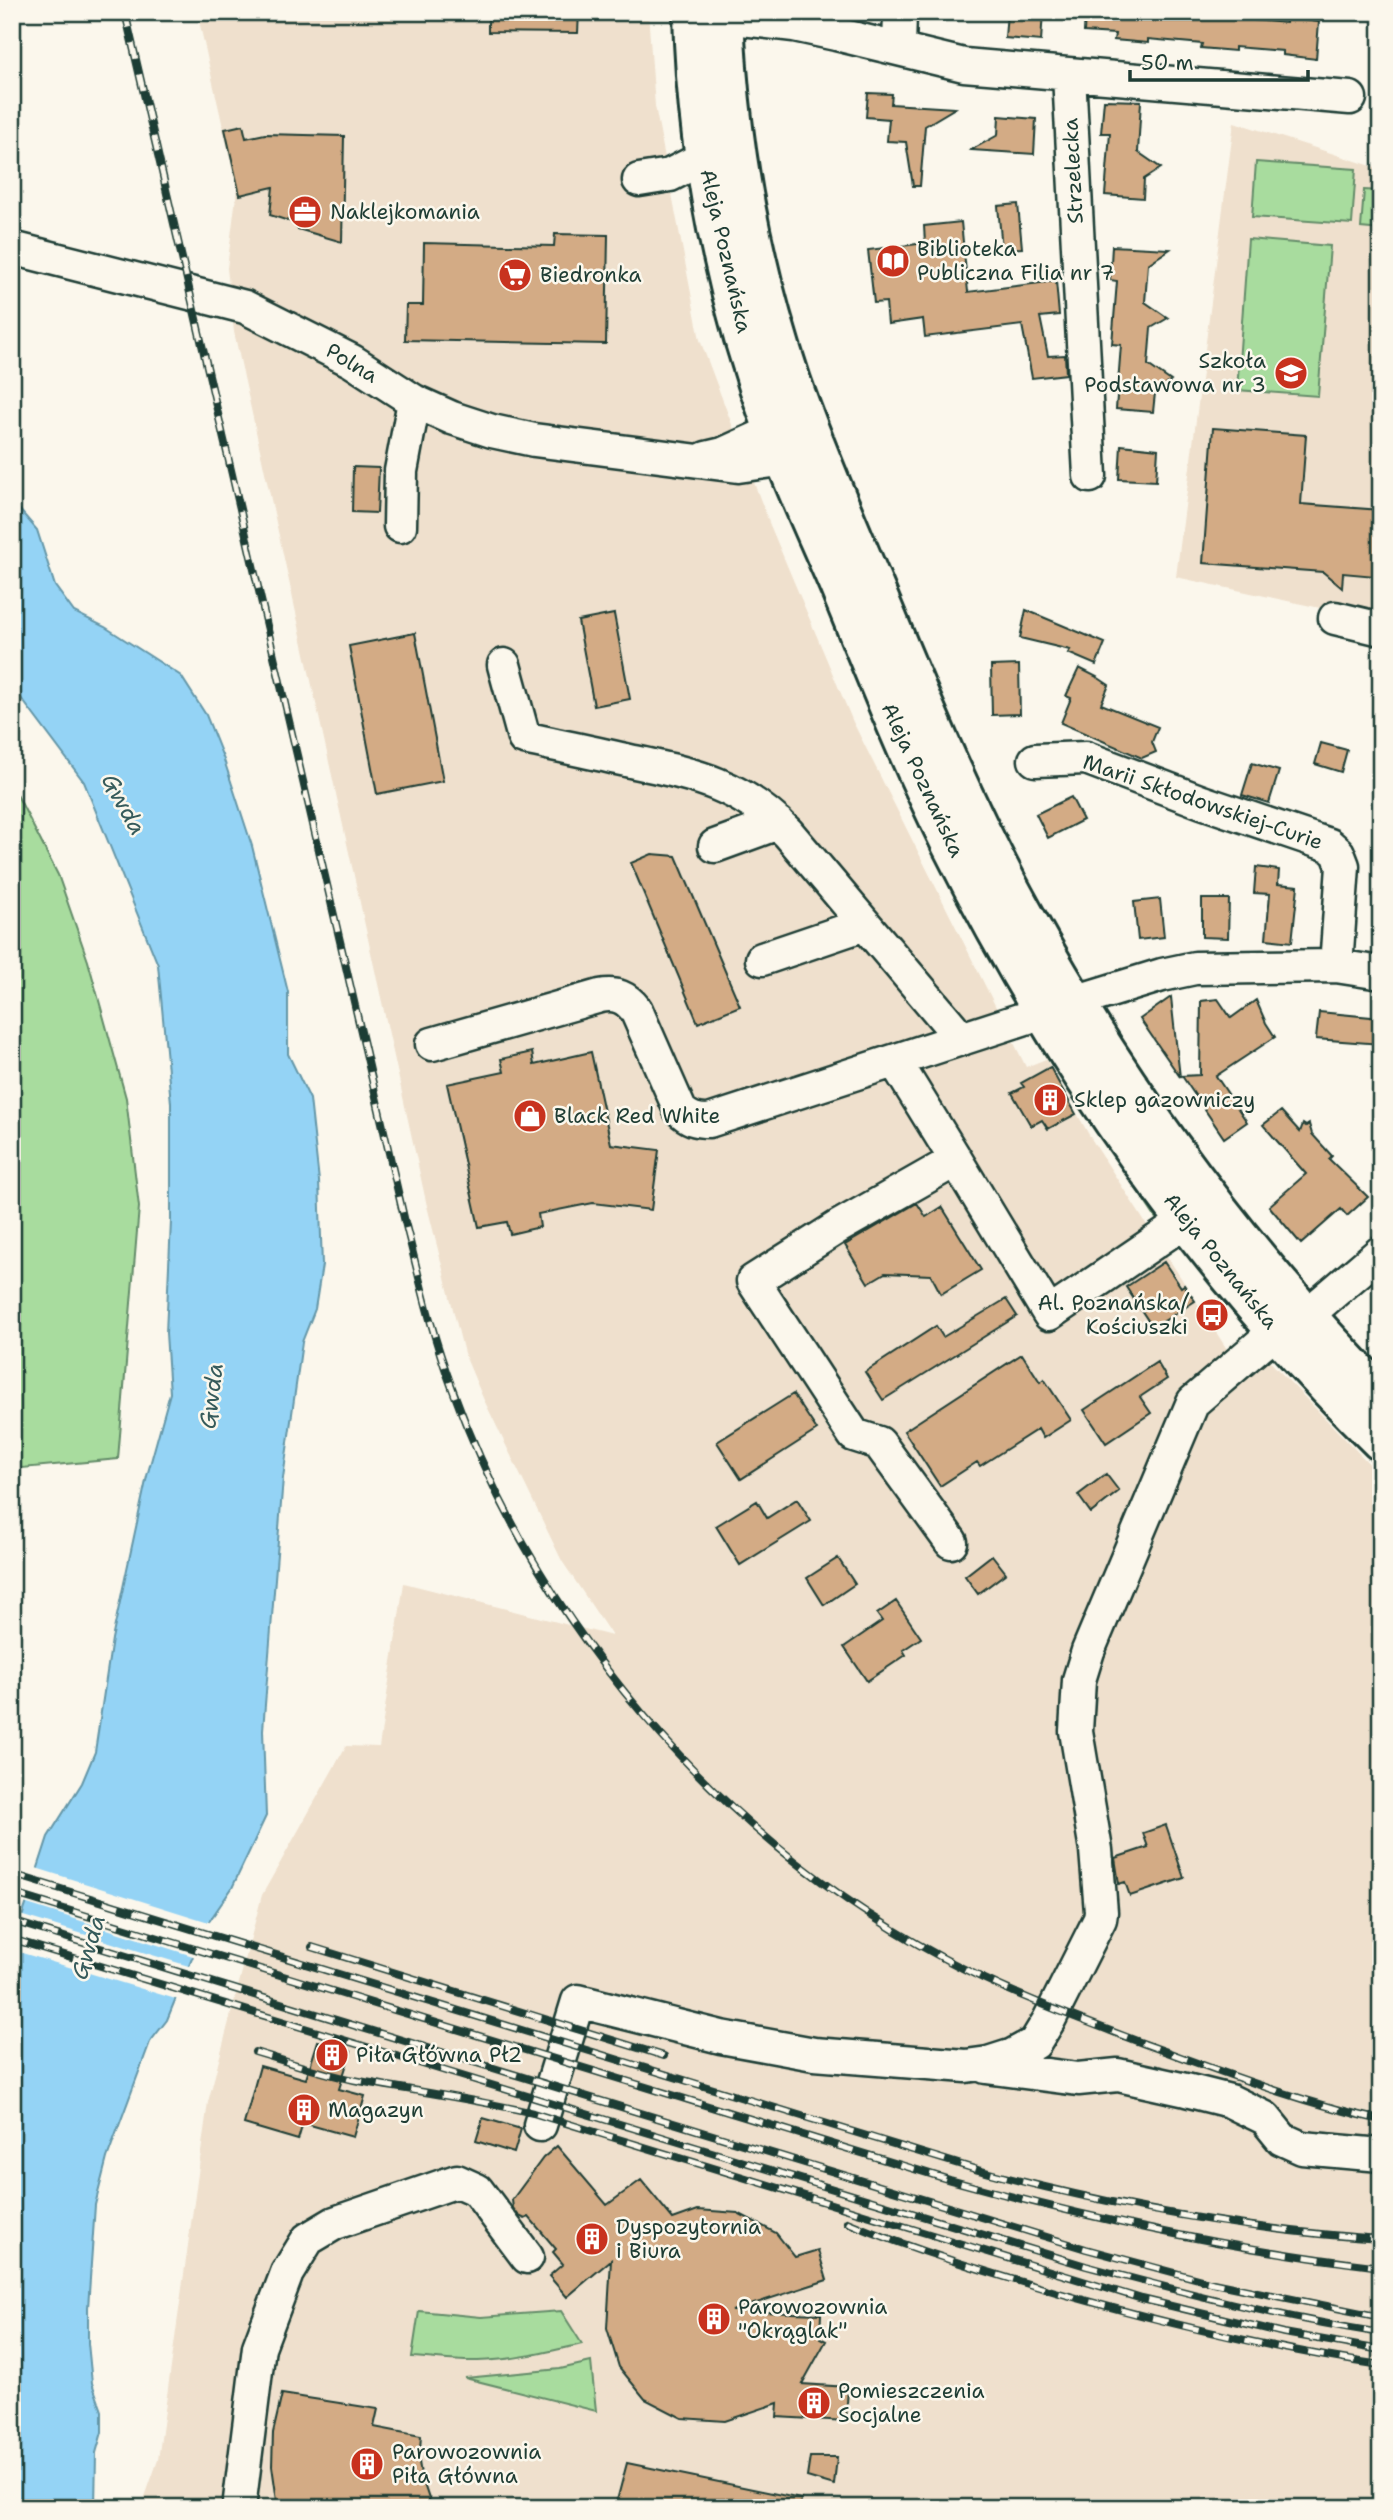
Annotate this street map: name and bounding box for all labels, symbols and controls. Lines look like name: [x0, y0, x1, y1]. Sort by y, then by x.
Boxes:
scale bar: [1130, 38, 1309, 82]
text: 50 m: [1141, 49, 1194, 77]
street label: Strzelecka: [1056, 117, 1090, 225]
street label: Aleja Poznańska: [694, 166, 758, 336]
office icon: Naklejkomania: [286, 193, 324, 231]
place label: Naklejkomania: [330, 198, 480, 226]
place label: Biblioteka Publiczna Filia nr 7: [917, 235, 1114, 287]
library icon: Biblioteka Publiczna Filia nr 7: [874, 242, 912, 280]
supermarket icon: Biedronka: [496, 256, 534, 294]
place label: Biedronka: [540, 261, 642, 289]
street label: Polna: [321, 337, 383, 389]
place label: Szkoła Podstawowa nr 3: [1084, 347, 1266, 399]
school or university icon: Szkoła Podstawowa nr 3: [1272, 354, 1310, 392]
street label: Aleja Poznańska: [875, 698, 971, 862]
street label: Marii Skłodowskiej-Curie: [1079, 748, 1327, 856]
water label: Gwda: [95, 768, 153, 840]
building icon: Sklep gazowniczy: [1031, 1081, 1069, 1119]
place label: Sklep gazowniczy: [1074, 1086, 1255, 1114]
shop icon: Black Red White: [511, 1097, 549, 1135]
place label: Black Red White: [554, 1102, 720, 1130]
street label: Aleja Poznańska: [1157, 1187, 1285, 1335]
place label: Al. Poznańska/ Kościuszki: [1037, 1289, 1190, 1341]
bus stop icon: Al. Poznańska/ Kościuszki: [1193, 1296, 1231, 1334]
water label: Gwda: [192, 1361, 230, 1431]
water label: Gwda: [64, 1911, 112, 1983]
building icon: Piła Główna Pł2: [313, 2036, 351, 2074]
place label: Piła Główna Pł2: [356, 2041, 522, 2069]
building icon: Magazyn: [285, 2091, 323, 2129]
place label: Magazyn: [328, 2096, 424, 2124]
place label: Dyspozytornia i Biura: [616, 2213, 761, 2265]
building icon: Dyspozytornia i Biura: [573, 2220, 611, 2258]
place label: Parowozownia "Okrąglak": [738, 2293, 887, 2345]
building icon: Parowozownia "Okrąglak": [695, 2300, 733, 2338]
place label: Pomieszczenia Socjalne: [838, 2377, 985, 2429]
building icon: Pomieszczenia Socjalne: [795, 2384, 833, 2422]
place label: Parowozownia Piła Główna: [392, 2438, 541, 2490]
building icon: Parowozownia Piła Główna: [348, 2445, 386, 2483]

